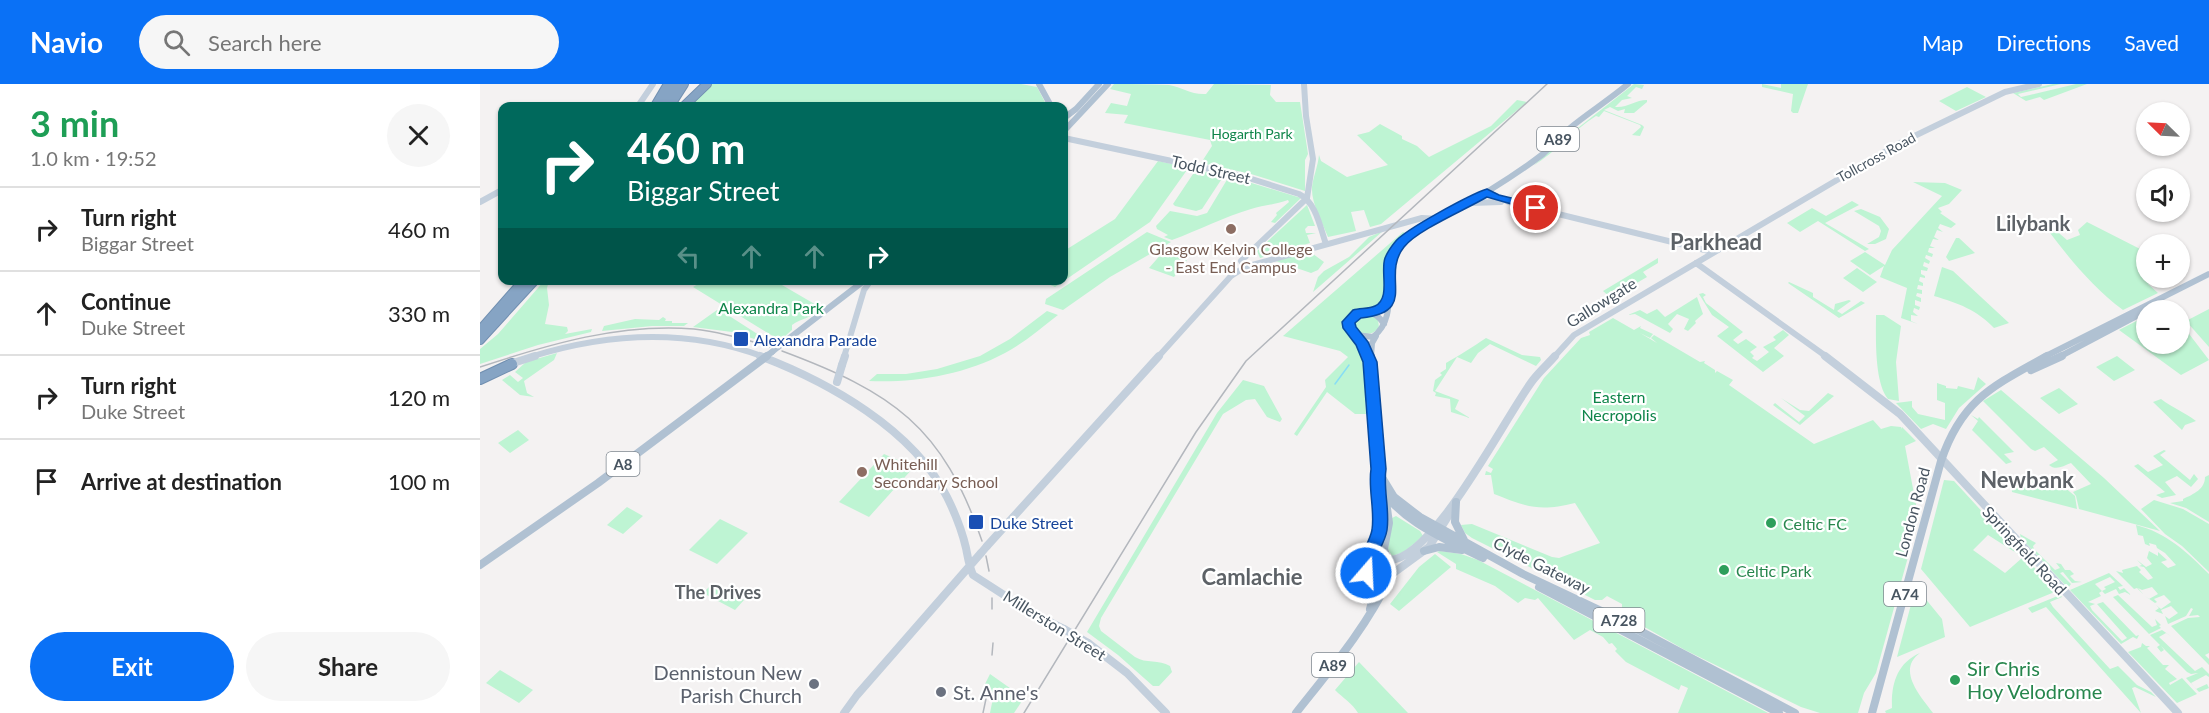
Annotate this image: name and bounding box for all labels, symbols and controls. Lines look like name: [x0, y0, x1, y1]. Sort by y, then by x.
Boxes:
search box: [139, 15, 559, 69]
text: Navio: [30, 25, 103, 59]
icon: search: [160, 26, 193, 59]
text: Search here: [208, 29, 322, 56]
text: Map: [1922, 30, 1963, 55]
text: Directions: [1996, 30, 2091, 55]
text: Saved: [2124, 30, 2179, 55]
text: 3 min: [30, 101, 119, 145]
north arrow: [2136, 102, 2190, 156]
map controls: [2136, 102, 2190, 354]
button: close: [387, 104, 450, 167]
text: 460 m: [627, 123, 745, 173]
park label: Hogarth Park: [1211, 125, 1294, 142]
icon: right: [528, 126, 606, 204]
road number: A89: [1537, 127, 1579, 151]
street label: Tollcross Road: [1834, 128, 1918, 186]
text: 1.0 km · 19:52: [30, 146, 157, 170]
street label: Todd Street: [1170, 151, 1253, 187]
button: sound: [2136, 168, 2190, 222]
text: Biggar Street: [627, 174, 779, 207]
pin: [1510, 182, 1561, 233]
icon: arrive: [1519, 191, 1552, 224]
text: Turn right: [81, 204, 176, 231]
district label: Lilybank: [1996, 211, 2071, 235]
icon: right: [30, 213, 63, 246]
text: 460 m: [388, 216, 450, 243]
marker: Glasgow Kelvin College - East End Campus: [1224, 222, 1238, 236]
district label: Parkhead: [1670, 228, 1762, 255]
text: Biggar Street: [81, 231, 194, 255]
button: +: [2136, 234, 2190, 288]
place label: Glasgow Kelvin College - East End Campus: [1149, 239, 1313, 276]
icon: left: [672, 240, 705, 273]
icon: ahead: [735, 240, 768, 273]
icon: ahead: [798, 240, 831, 273]
icon: right: [861, 240, 894, 273]
street label: Gallowgate: [1563, 273, 1639, 331]
text: Continue: [81, 288, 171, 315]
icon: ahead: [30, 297, 63, 330]
park label: Alexandra Park: [718, 298, 825, 317]
text: 330 m: [388, 300, 450, 327]
button: −: [2136, 300, 2190, 354]
text: Duke Street: [81, 315, 185, 339]
marker: Alexandra Parade: [732, 330, 750, 348]
place label: Alexandra Parade: [754, 330, 877, 349]
text: Turn right: [81, 372, 176, 399]
icon: right: [30, 381, 63, 414]
text: 120 m: [388, 384, 450, 411]
park label: Eastern Necropolis: [1581, 387, 1657, 424]
text: Duke Street: [81, 399, 185, 423]
road number: A8: [606, 452, 640, 476]
place label: Whitehill Secondary School: [874, 454, 998, 491]
icon: arrive: [30, 465, 63, 498]
marker: Whitehill Secondary School: [855, 465, 869, 479]
street label: London Road: [1891, 465, 1933, 559]
district label: Newbank: [1980, 466, 2074, 493]
text: Arrive at destination: [81, 468, 282, 495]
text: 100 m: [388, 468, 450, 495]
street label: Springfield Road: [1979, 502, 2071, 598]
marker: Duke Street: [967, 513, 985, 531]
place label: Duke Street: [990, 513, 1074, 532]
place label: Celtic FC: [1783, 514, 1847, 533]
marker: Celtic FC: [1764, 516, 1778, 530]
street label: Clyde Gateway: [1490, 532, 1594, 598]
position arrow: [1334, 541, 1398, 605]
place label: Celtic Park: [1736, 561, 1812, 580]
district label: Camlachie: [1201, 563, 1303, 590]
marker: Celtic Park: [1717, 563, 1731, 577]
district label: The Drives: [675, 581, 761, 603]
road number: A74: [1884, 582, 1926, 606]
street label: Millerston Street: [1000, 586, 1110, 664]
road number: A728: [1594, 608, 1644, 632]
button: Exit: [30, 632, 234, 701]
button: Share: [246, 632, 450, 701]
road number: A89: [1312, 653, 1354, 677]
place label: Sir Chris Hoy Velodrome: [1967, 656, 2102, 703]
place label: Dennistoun New Parish Church: [654, 660, 802, 707]
marker: Sir Chris Hoy Velodrome: [1948, 673, 1962, 687]
marker: Dennistoun New Parish Church: [807, 677, 821, 691]
place label: St. Anne's: [953, 680, 1038, 704]
marker: St. Anne's: [934, 685, 948, 699]

